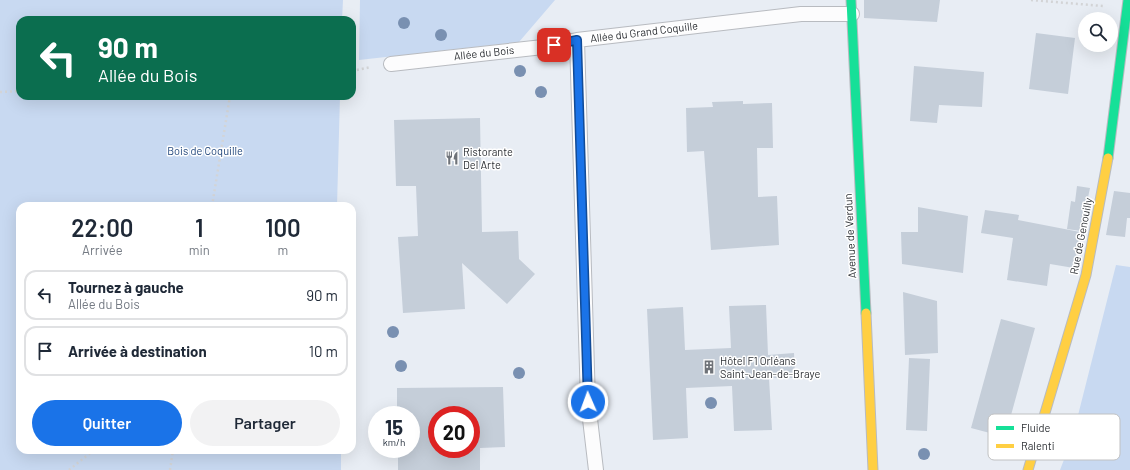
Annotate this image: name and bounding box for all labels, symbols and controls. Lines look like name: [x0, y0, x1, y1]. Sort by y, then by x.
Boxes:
map controls: [1078, 12, 1118, 52]
button: search: [1078, 12, 1118, 52]
street label: Allée du Grand Coquille: [589, 18, 699, 45]
pin: [537, 28, 571, 62]
text: 90 m: [98, 30, 158, 64]
icon: left: [32, 32, 84, 84]
icon: arrive: [543, 34, 565, 56]
street label: Allée du Bois: [453, 43, 515, 62]
text: Allée du Bois: [98, 64, 197, 86]
park label: Bois de Coquille: [167, 144, 243, 157]
place label: Ristorante Del Arte: [463, 145, 513, 171]
restaurant icon: Ristorante Del Arte: [444, 150, 460, 166]
street label: Avenue de Verdun: [841, 193, 858, 279]
street label: Rue de Genouilly: [1067, 196, 1094, 275]
text: 22:00: [71, 213, 133, 242]
text: 1: [195, 213, 203, 242]
text: 100: [265, 213, 301, 242]
text: Arrivée: [82, 242, 123, 258]
text: min: [189, 242, 210, 258]
text: m: [278, 242, 288, 258]
text: Tournez à gauche: [68, 278, 184, 296]
icon: left: [34, 284, 56, 306]
text: 90 m: [306, 286, 338, 304]
text: Allée du Bois: [68, 296, 140, 312]
icon: arrive: [34, 340, 56, 362]
text: Arrivée à destination: [68, 342, 207, 360]
text: 10 m: [309, 342, 338, 360]
place label: Hôtel F1 Orléans Saint-Jean-de-Braye: [720, 354, 820, 380]
building icon: Hôtel F1 Orléans Saint-Jean-de-Braye: [701, 359, 717, 375]
position arrow: [567, 381, 609, 423]
button: Quitter: [32, 400, 182, 446]
button: Partager: [190, 400, 340, 446]
speed limit sign: 20: [428, 406, 480, 458]
legend: [988, 414, 1120, 460]
text: 15: [385, 415, 403, 439]
text: Fluide: [1021, 421, 1050, 434]
text: km/h: [383, 436, 405, 448]
text: Ralenti: [1021, 439, 1055, 452]

